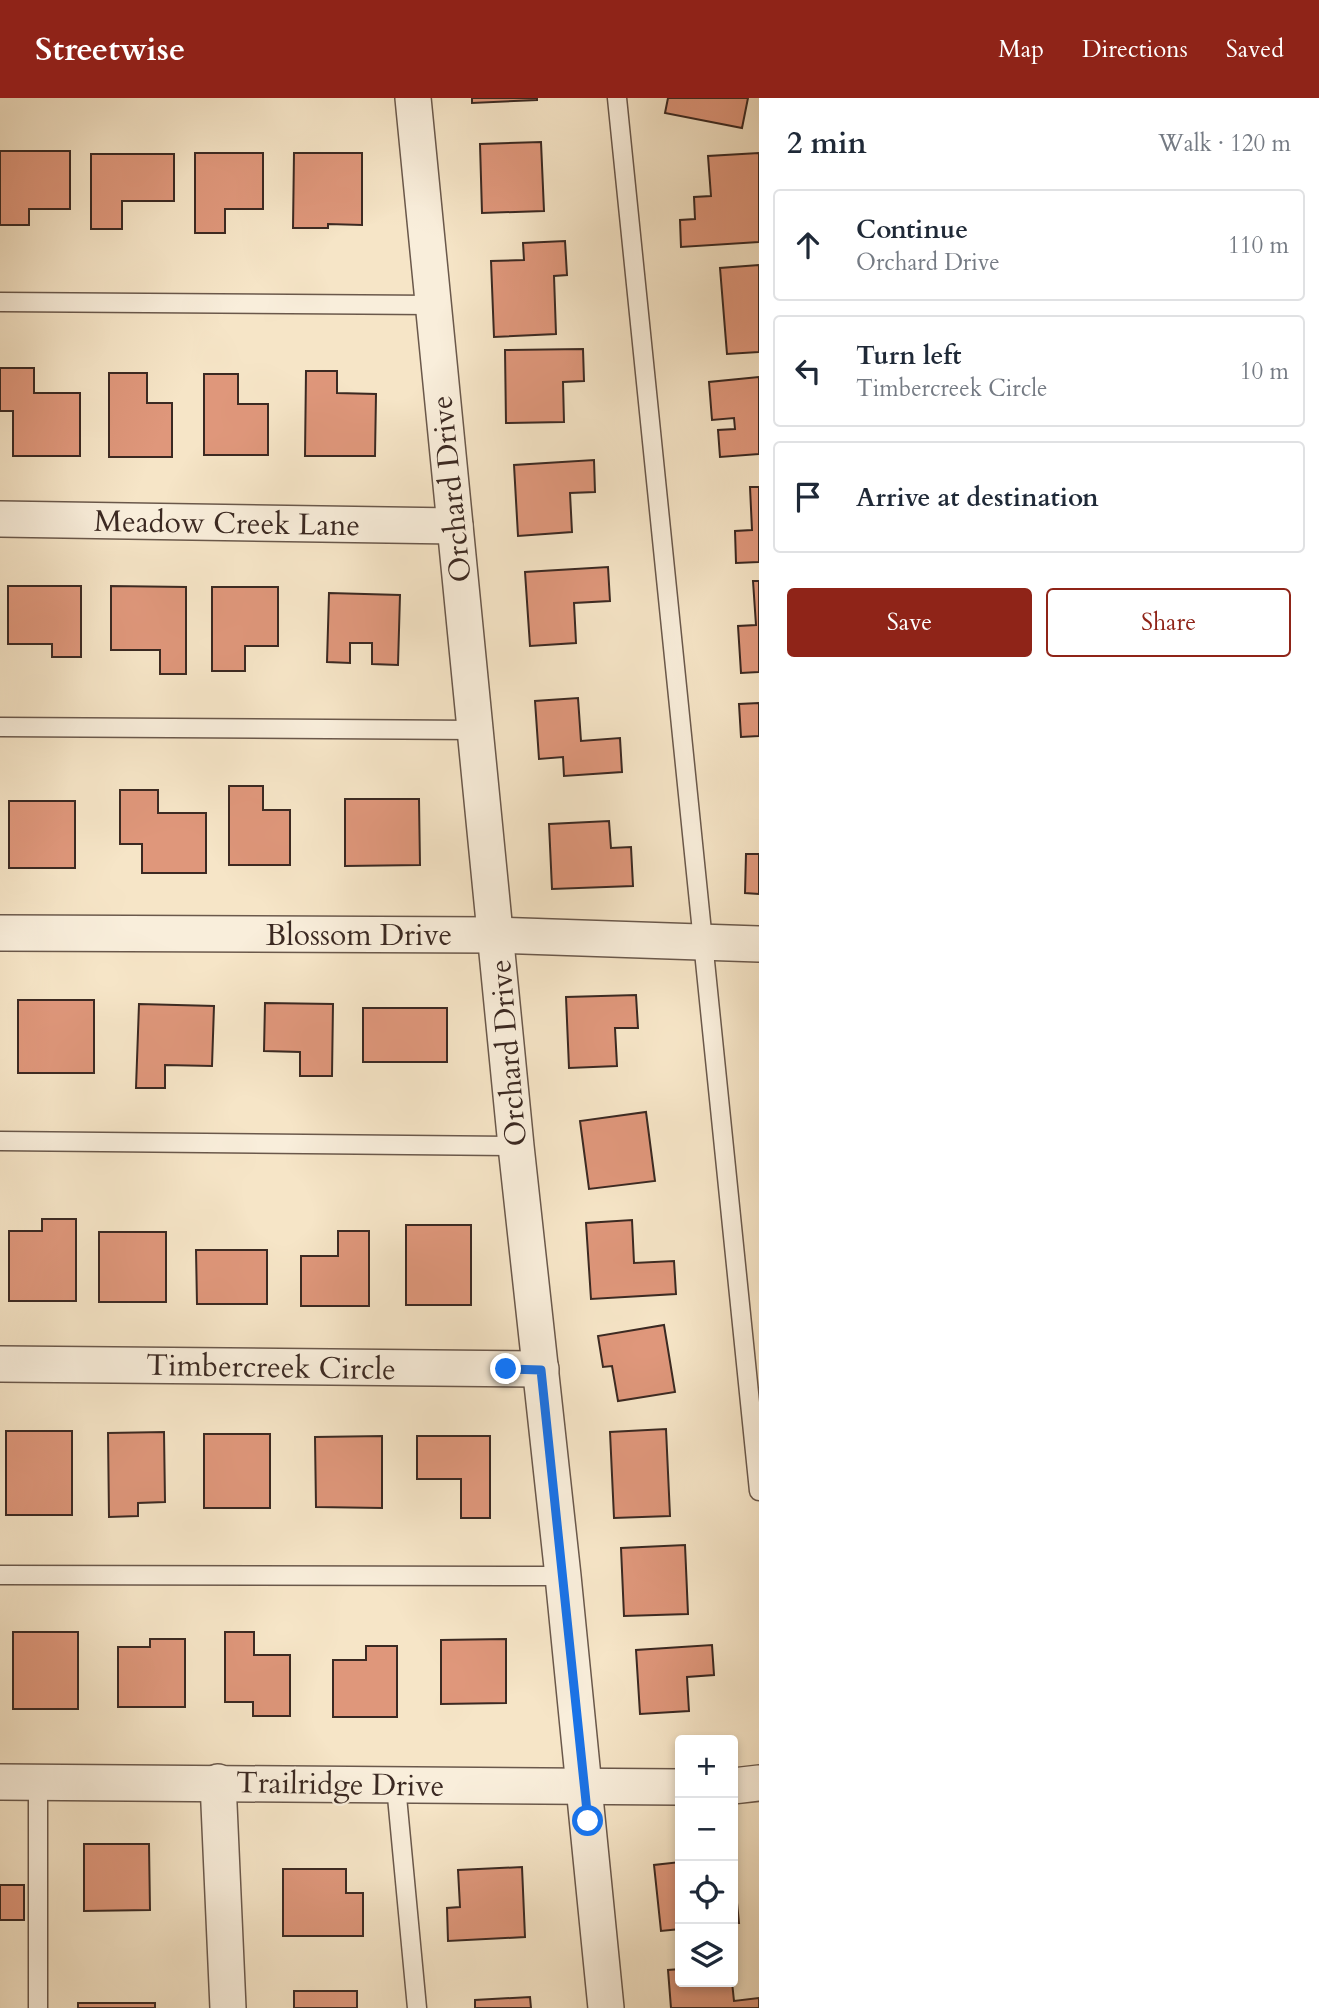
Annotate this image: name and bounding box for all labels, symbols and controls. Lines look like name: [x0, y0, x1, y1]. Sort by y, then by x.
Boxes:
text: Streetwise: [35, 27, 185, 72]
text: Map: [998, 33, 1044, 66]
text: Directions: [1082, 33, 1188, 66]
text: Saved: [1226, 33, 1284, 66]
text: 2 min: [787, 123, 867, 164]
text: Walk · 120 m: [1158, 128, 1291, 159]
text: Continue: [856, 212, 968, 247]
icon: ahead: [789, 226, 827, 264]
text: 110 m: [1228, 230, 1289, 261]
text: Orchard Drive: [856, 247, 1000, 278]
text: Turn left: [856, 338, 961, 373]
icon: left: [789, 352, 827, 390]
text: 10 m: [1240, 356, 1289, 387]
text: Timbercreek Circle: [856, 373, 1047, 404]
street label: Orchard Drive: [421, 394, 482, 584]
icon: arrive: [789, 478, 827, 516]
text: Arrive at destination: [856, 480, 1099, 515]
street label: Meadow Creek Lane: [94, 501, 360, 546]
button: Save: [787, 588, 1032, 657]
button: Share: [1046, 588, 1291, 657]
street label: Blossom Drive: [266, 915, 452, 956]
street label: Orchard Drive: [480, 958, 537, 1148]
street label: Timbercreek Circle: [146, 1345, 396, 1390]
route end: [490, 1353, 521, 1384]
map controls: [675, 1735, 738, 1987]
button: +: [675, 1735, 738, 1798]
street label: Trailridge Drive: [235, 1762, 445, 1807]
button: −: [675, 1798, 738, 1861]
route start: [572, 1805, 603, 1836]
button: locate: [675, 1861, 738, 1924]
button: layers: [675, 1924, 738, 1987]

